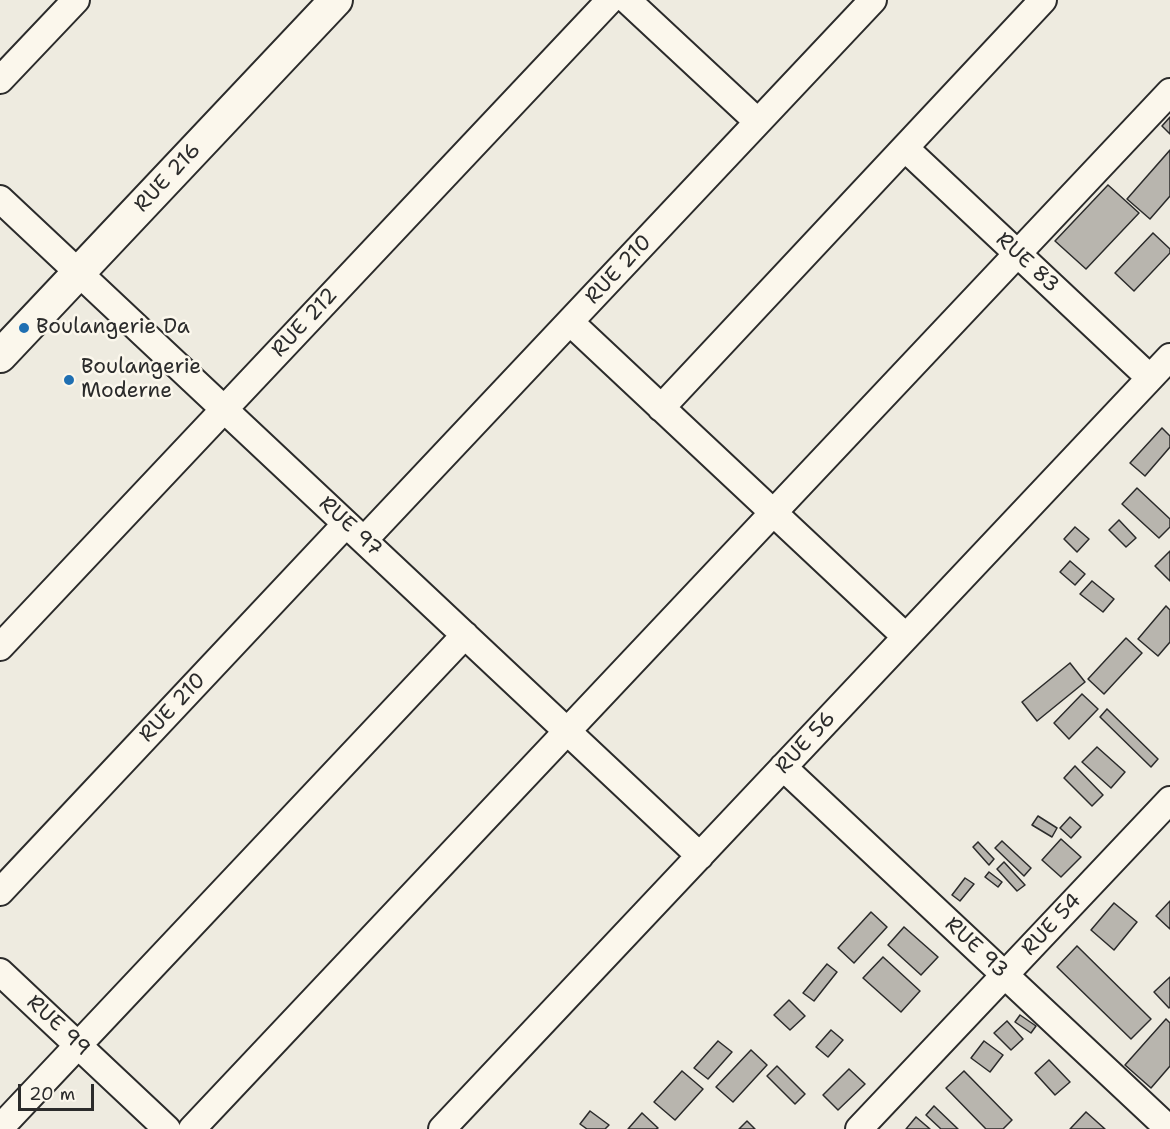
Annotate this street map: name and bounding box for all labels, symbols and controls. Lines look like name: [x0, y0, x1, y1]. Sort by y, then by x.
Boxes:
street label: RUE 216: [130, 138, 206, 218]
street label: RUE 83: [990, 227, 1064, 299]
street label: RUE 210: [581, 230, 657, 310]
street label: RUE 212: [267, 283, 343, 363]
place label: Boulangerie Da: [36, 315, 190, 341]
marker: Boulangerie Da: [17, 321, 31, 335]
place label: Boulangerie Moderne: [81, 355, 201, 405]
marker: Boulangerie Moderne: [62, 373, 76, 387]
street label: RUE 97: [313, 491, 387, 563]
street label: RUE 210: [135, 668, 211, 748]
street label: RUE 56: [771, 706, 841, 780]
street label: RUE 54: [1017, 889, 1087, 961]
street label: RUE 93: [939, 912, 1013, 984]
street label: RUE 99: [21, 990, 95, 1062]
scale bar: [21, 1072, 98, 1110]
text: 20 m: [29, 1082, 75, 1106]

